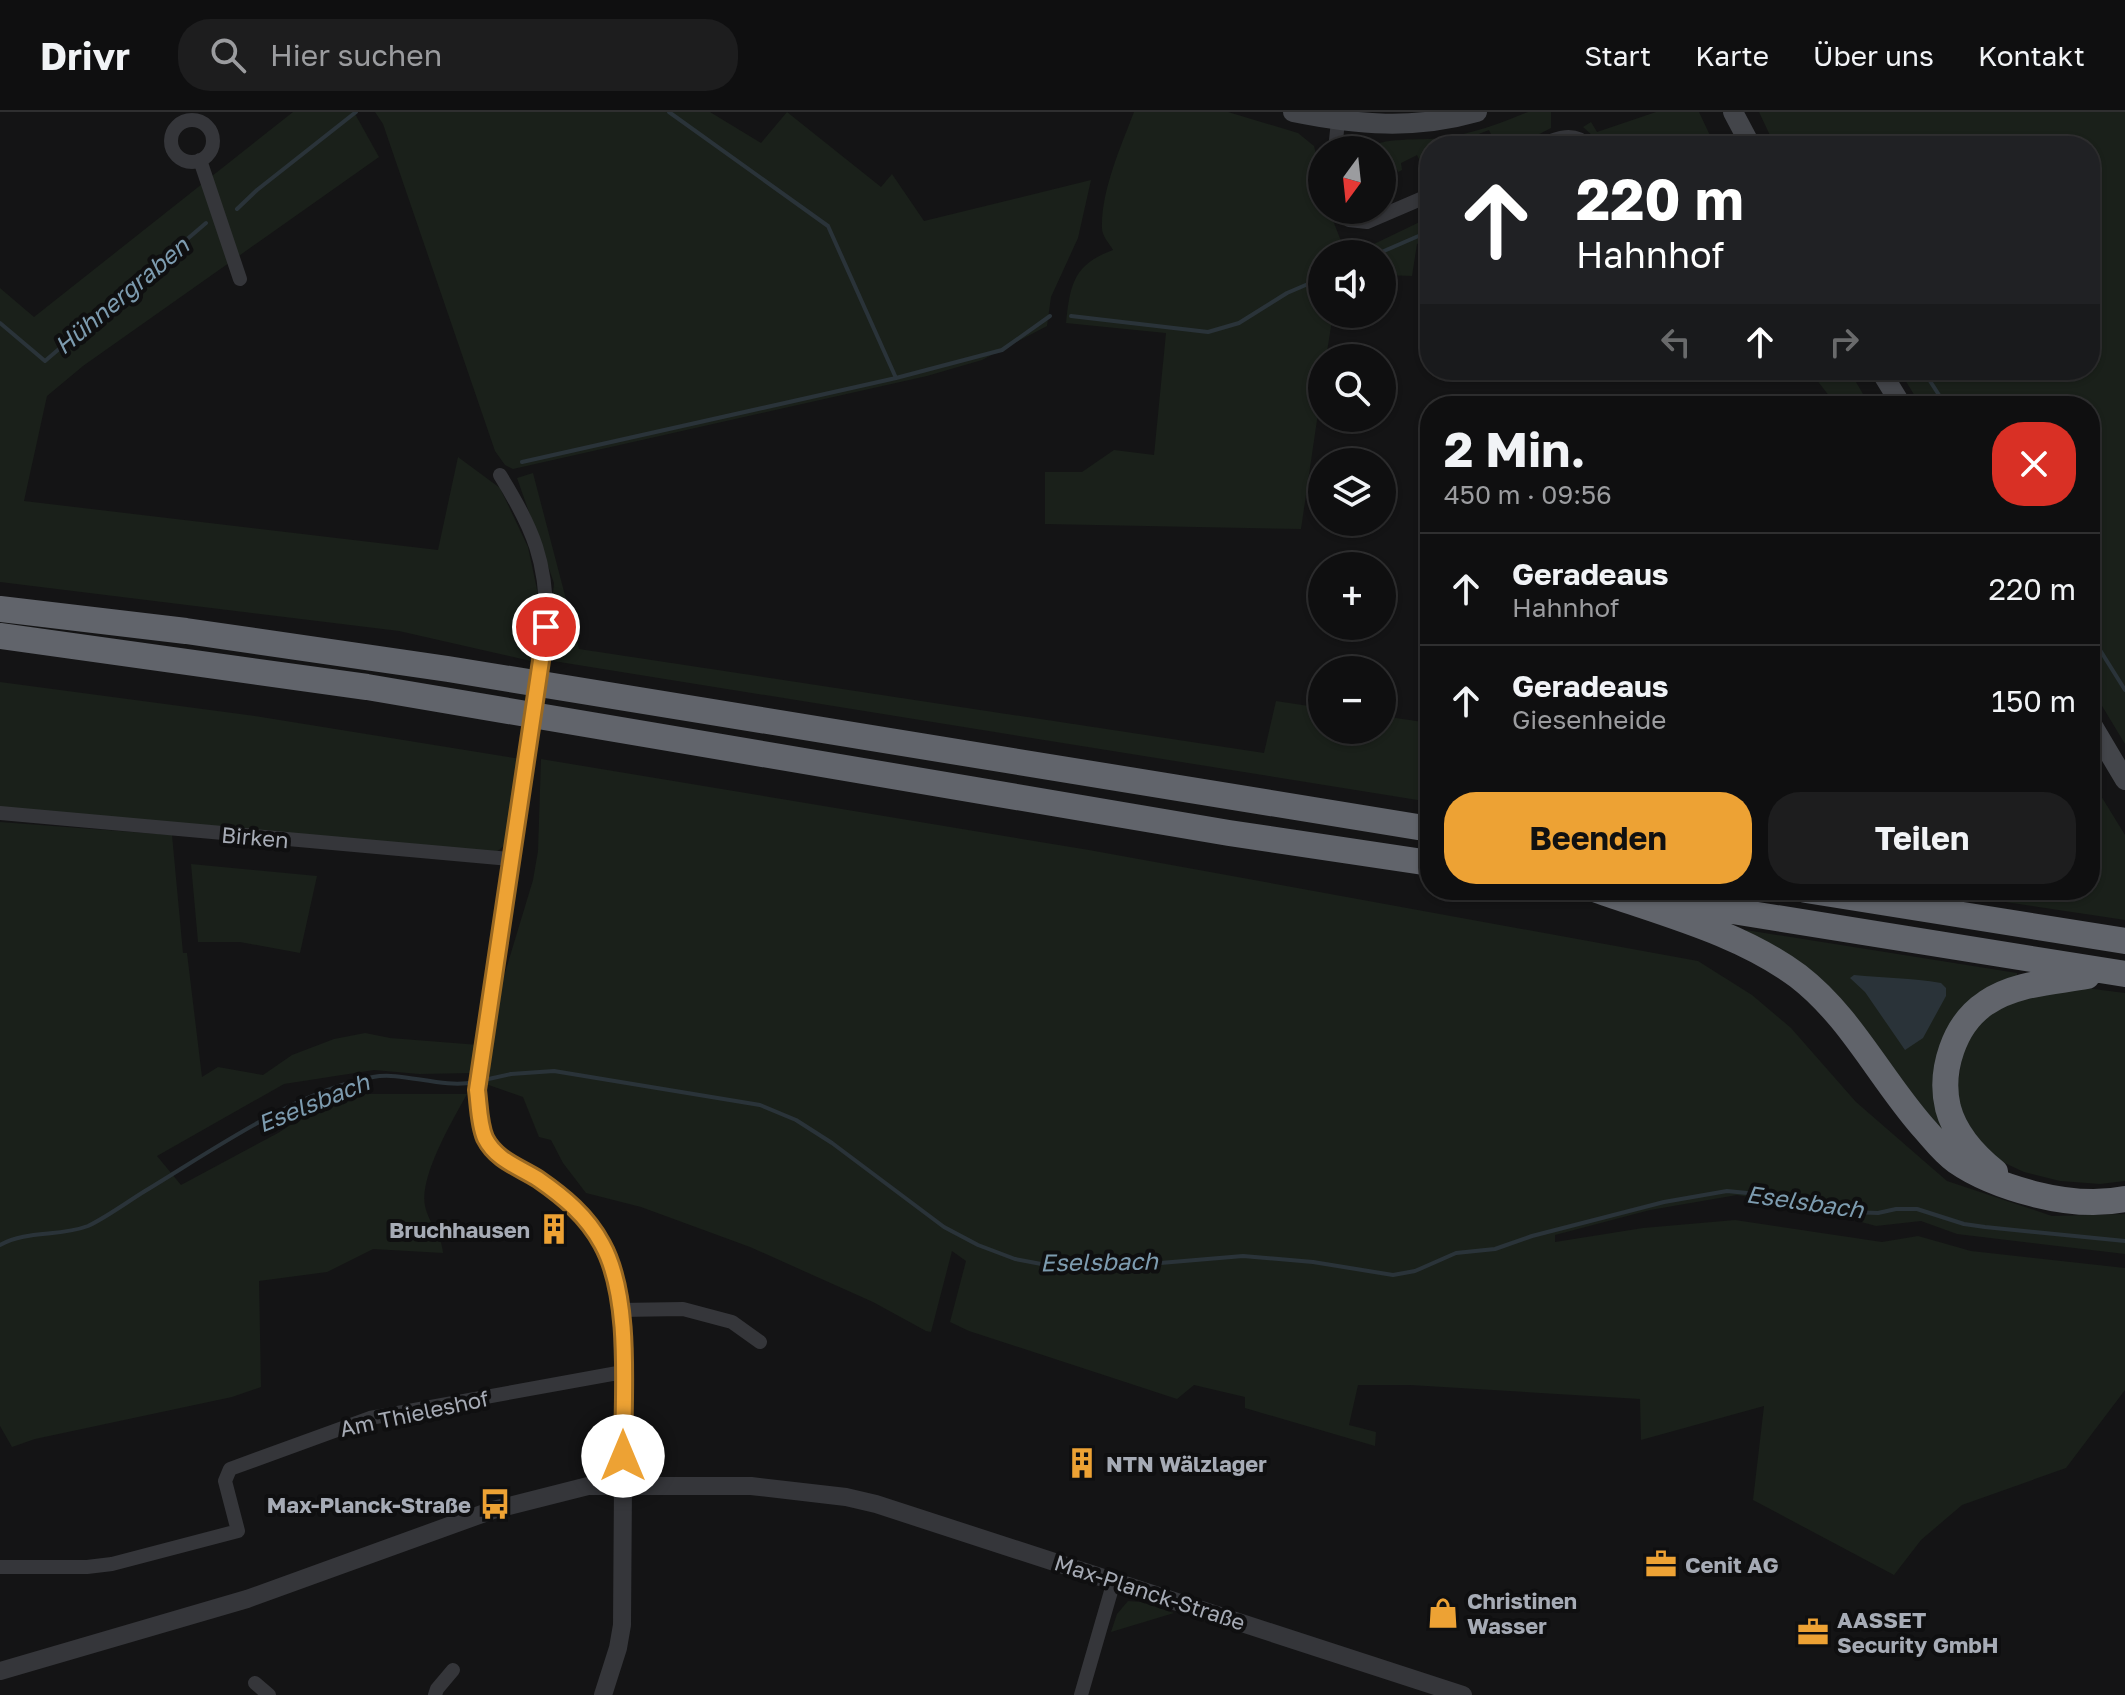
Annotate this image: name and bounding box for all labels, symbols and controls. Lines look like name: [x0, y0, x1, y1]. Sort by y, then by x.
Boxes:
search box: [178, 19, 738, 91]
text: Drivr: [40, 33, 130, 78]
icon: search: [206, 33, 250, 77]
text: Hier suchen: [270, 37, 442, 73]
text: Start: [1584, 39, 1651, 72]
text: Karte: [1695, 39, 1769, 72]
text: Über uns: [1813, 39, 1934, 72]
text: Kontakt: [1978, 39, 2085, 72]
north arrow: [1308, 136, 1396, 224]
map controls: [1308, 136, 1396, 744]
text: 220 m: [1576, 165, 1744, 232]
icon: ahead: [1444, 168, 1548, 272]
water label: Hühnergraben: [48, 230, 196, 360]
text: Hahnhof: [1576, 233, 1725, 276]
button: sound: [1308, 240, 1396, 328]
icon: left: [1654, 320, 1698, 364]
icon: ahead: [1738, 320, 1782, 364]
icon: right: [1822, 320, 1866, 364]
button: search: [1308, 344, 1396, 432]
text: 2 Min.: [1444, 420, 1586, 478]
button: close: [1992, 422, 2076, 506]
button: layers: [1308, 448, 1396, 536]
text: 450 m · 09:56: [1444, 479, 1612, 510]
button: +: [1308, 552, 1396, 640]
text: Geradeaus: [1512, 556, 1669, 592]
icon: ahead: [1444, 567, 1488, 611]
text: 220 m: [1989, 571, 2076, 607]
text: Hahnhof: [1512, 592, 1619, 623]
pin: [512, 593, 580, 661]
icon: arrive: [524, 605, 568, 649]
button: −: [1308, 656, 1396, 744]
text: Geradeaus: [1512, 668, 1669, 704]
icon: ahead: [1444, 679, 1488, 723]
text: 150 m: [1991, 683, 2076, 719]
text: Giesenheide: [1512, 704, 1666, 735]
button: Beenden: [1444, 792, 1752, 884]
button: Teilen: [1768, 792, 2076, 884]
street label: Birken: [220, 821, 290, 853]
water label: Eselsbach: [253, 1066, 374, 1138]
water label: Eselsbach: [1745, 1178, 1867, 1224]
building icon: Bruchhausen: [537, 1212, 571, 1246]
place label: Bruchhausen: [389, 1216, 530, 1243]
water label: Eselsbach: [1040, 1245, 1159, 1277]
street label: Am Thieleshof: [337, 1384, 491, 1442]
position arrow: [581, 1414, 665, 1498]
building icon: NTN Wälzlager: [1065, 1446, 1099, 1480]
place label: NTN Wälzlager: [1106, 1450, 1267, 1477]
bus stop icon: Max-Planck-Straße: [478, 1487, 512, 1521]
place label: Max-Planck-Straße: [267, 1491, 471, 1518]
office icon: Cenit AG: [1644, 1547, 1678, 1581]
street label: Max-Planck-Straße: [1051, 1548, 1249, 1636]
place label: Cenit AG: [1685, 1551, 1779, 1578]
place label: Christinen Wasser: [1467, 1587, 1577, 1639]
shop icon: Christinen Wasser: [1426, 1596, 1460, 1630]
place label: AASSET Security GmbH: [1837, 1606, 1998, 1658]
office icon: AASSET Security GmbH: [1796, 1615, 1830, 1649]

